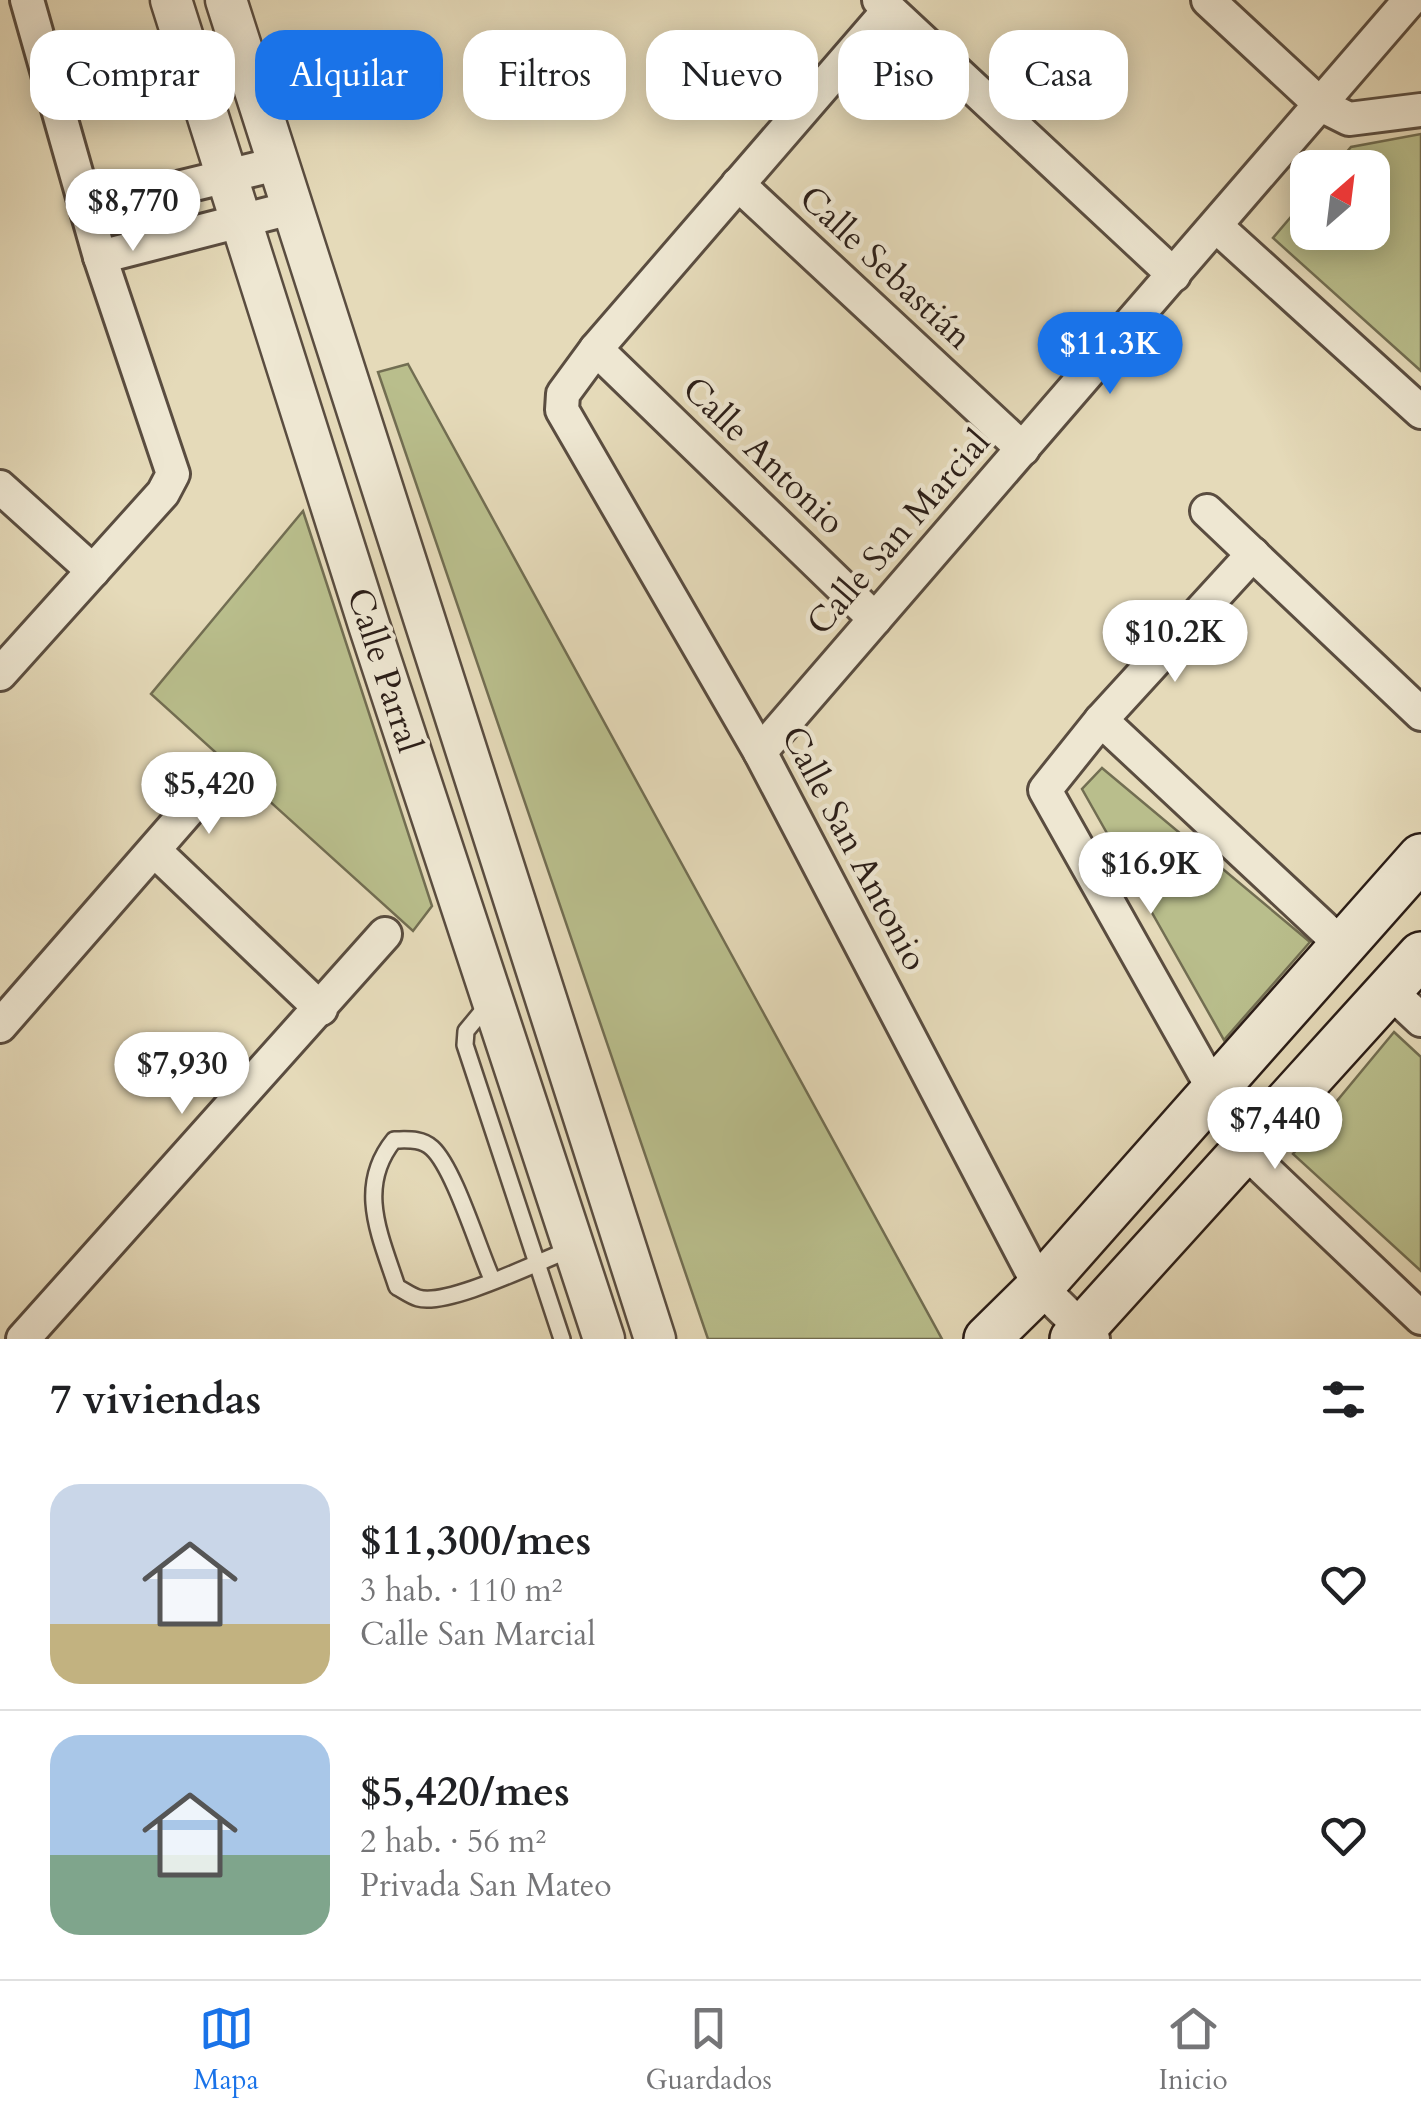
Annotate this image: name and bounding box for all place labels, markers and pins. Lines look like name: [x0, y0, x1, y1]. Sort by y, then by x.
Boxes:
pin: $8,770: [52, 169, 214, 254]
pin: $11.3K: [1029, 312, 1191, 397]
pin: $10.2K: [1094, 600, 1256, 685]
pin: $5,420: [128, 752, 290, 837]
pin: $16.9K: [1070, 832, 1232, 917]
pin: $7,930: [101, 1032, 263, 1117]
pin: $7,440: [1194, 1087, 1356, 1172]

